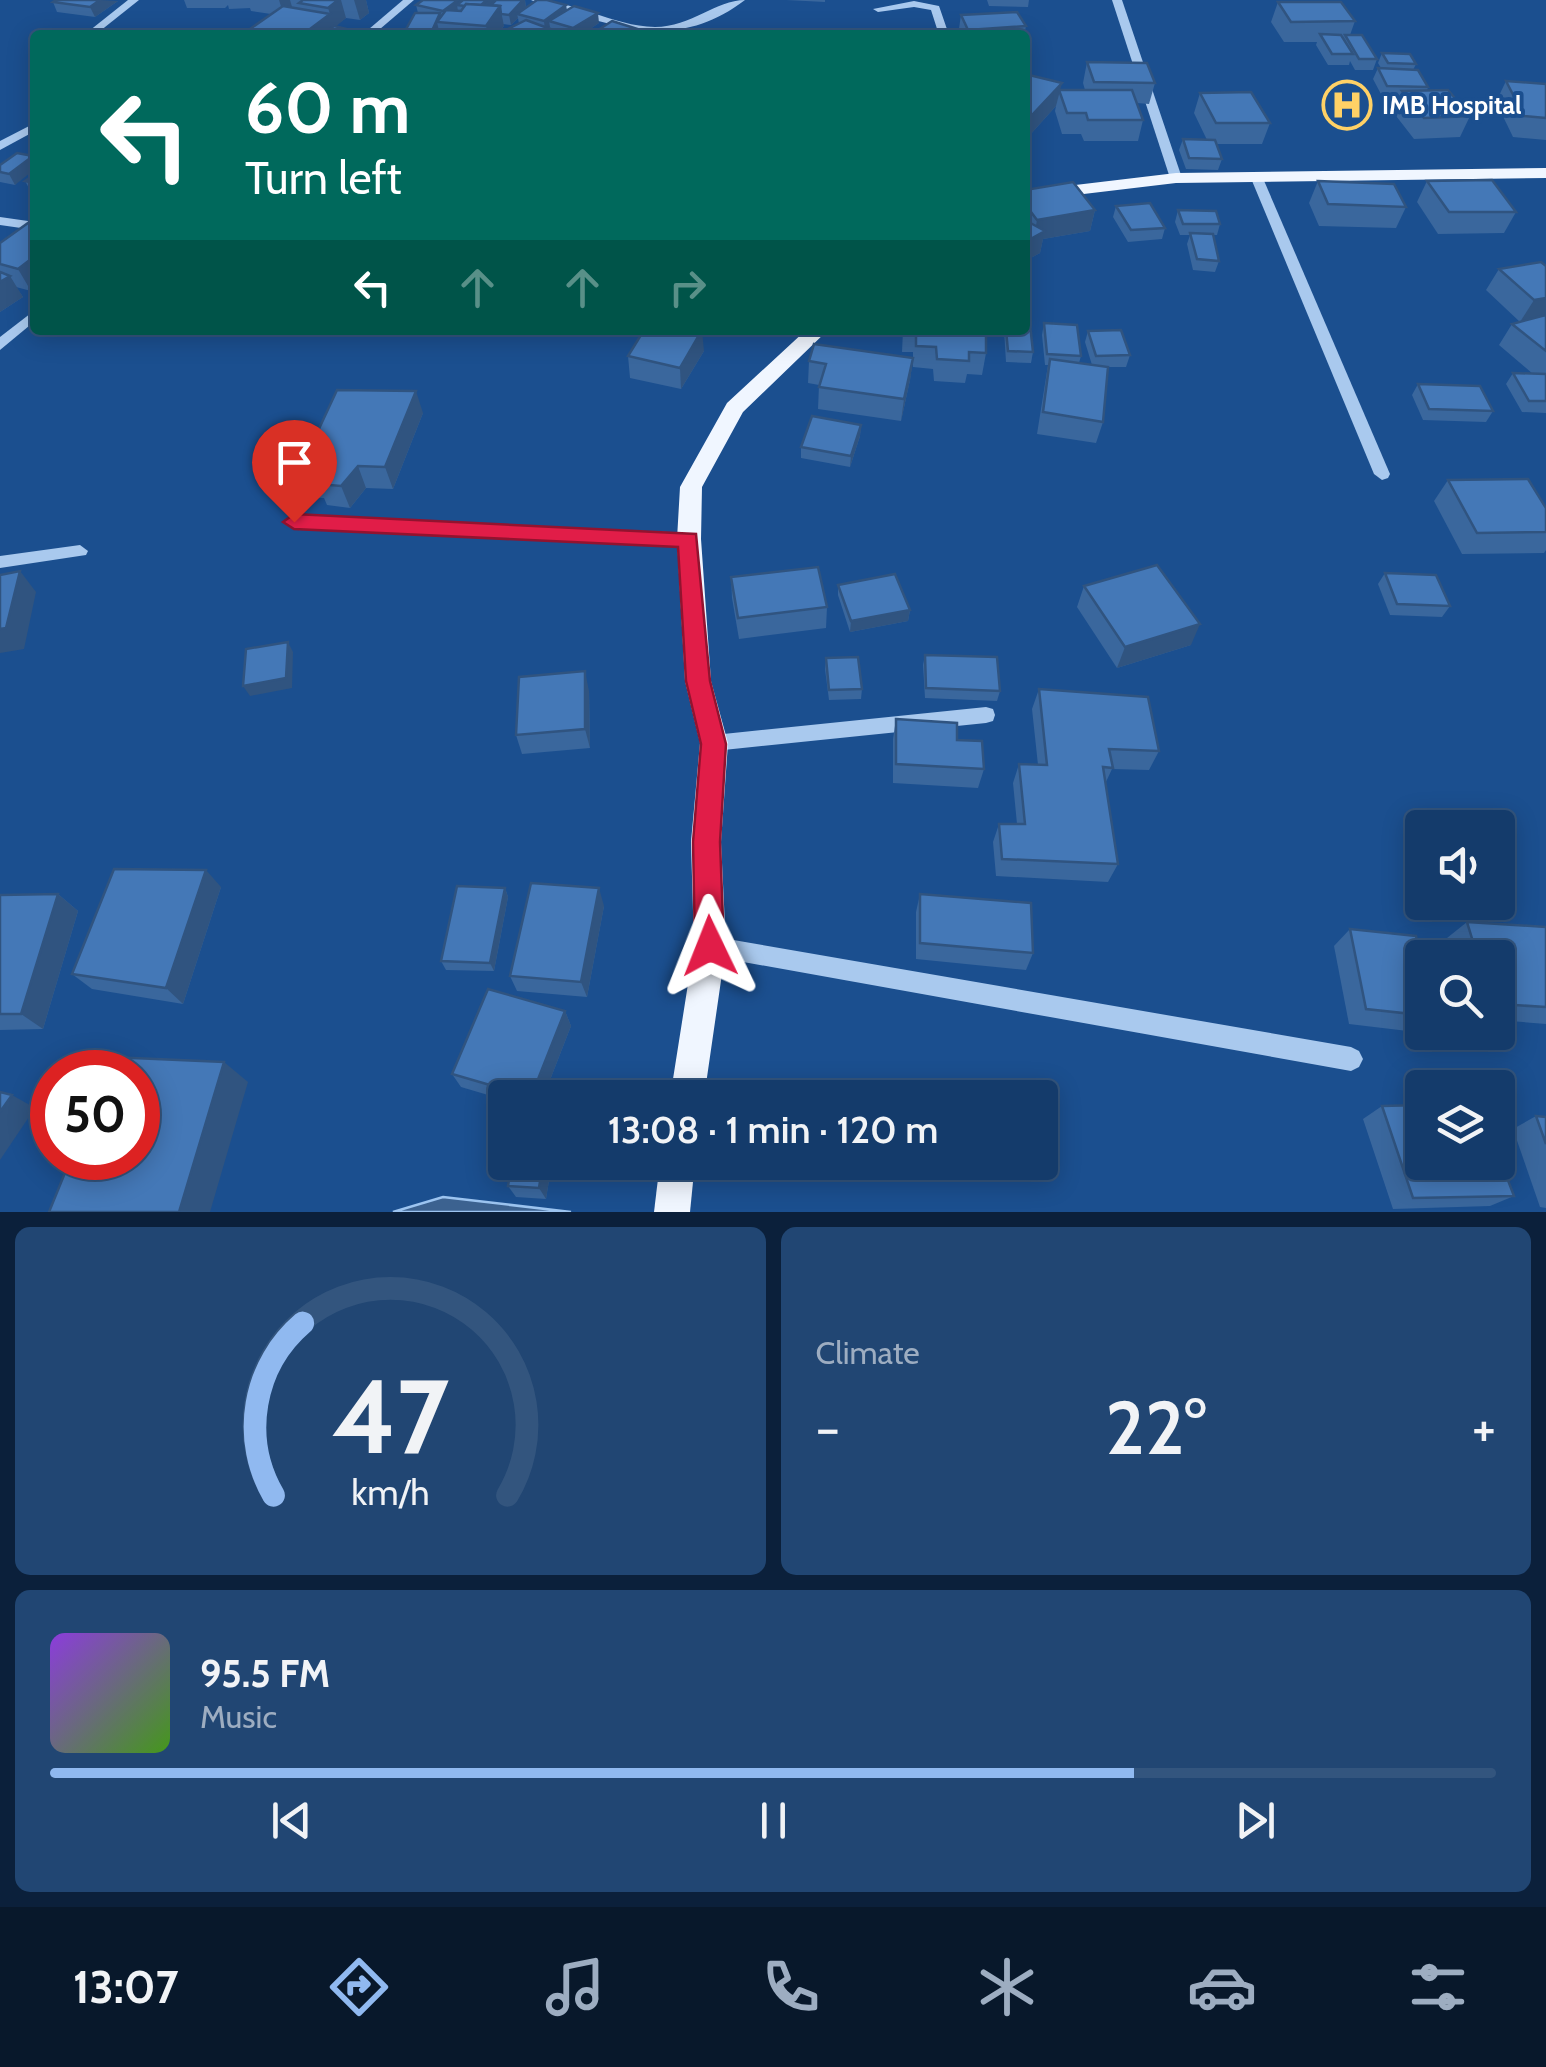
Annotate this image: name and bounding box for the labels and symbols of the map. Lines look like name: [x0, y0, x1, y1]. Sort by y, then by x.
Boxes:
hospital icon: IMB Hospital: [1321, 79, 1373, 131]
place label: IMB Hospital: [1382, 90, 1522, 120]
pin: [252, 420, 337, 523]
position arrow: [658, 894, 762, 998]
speed limit sign: 50: [30, 1050, 160, 1180]

